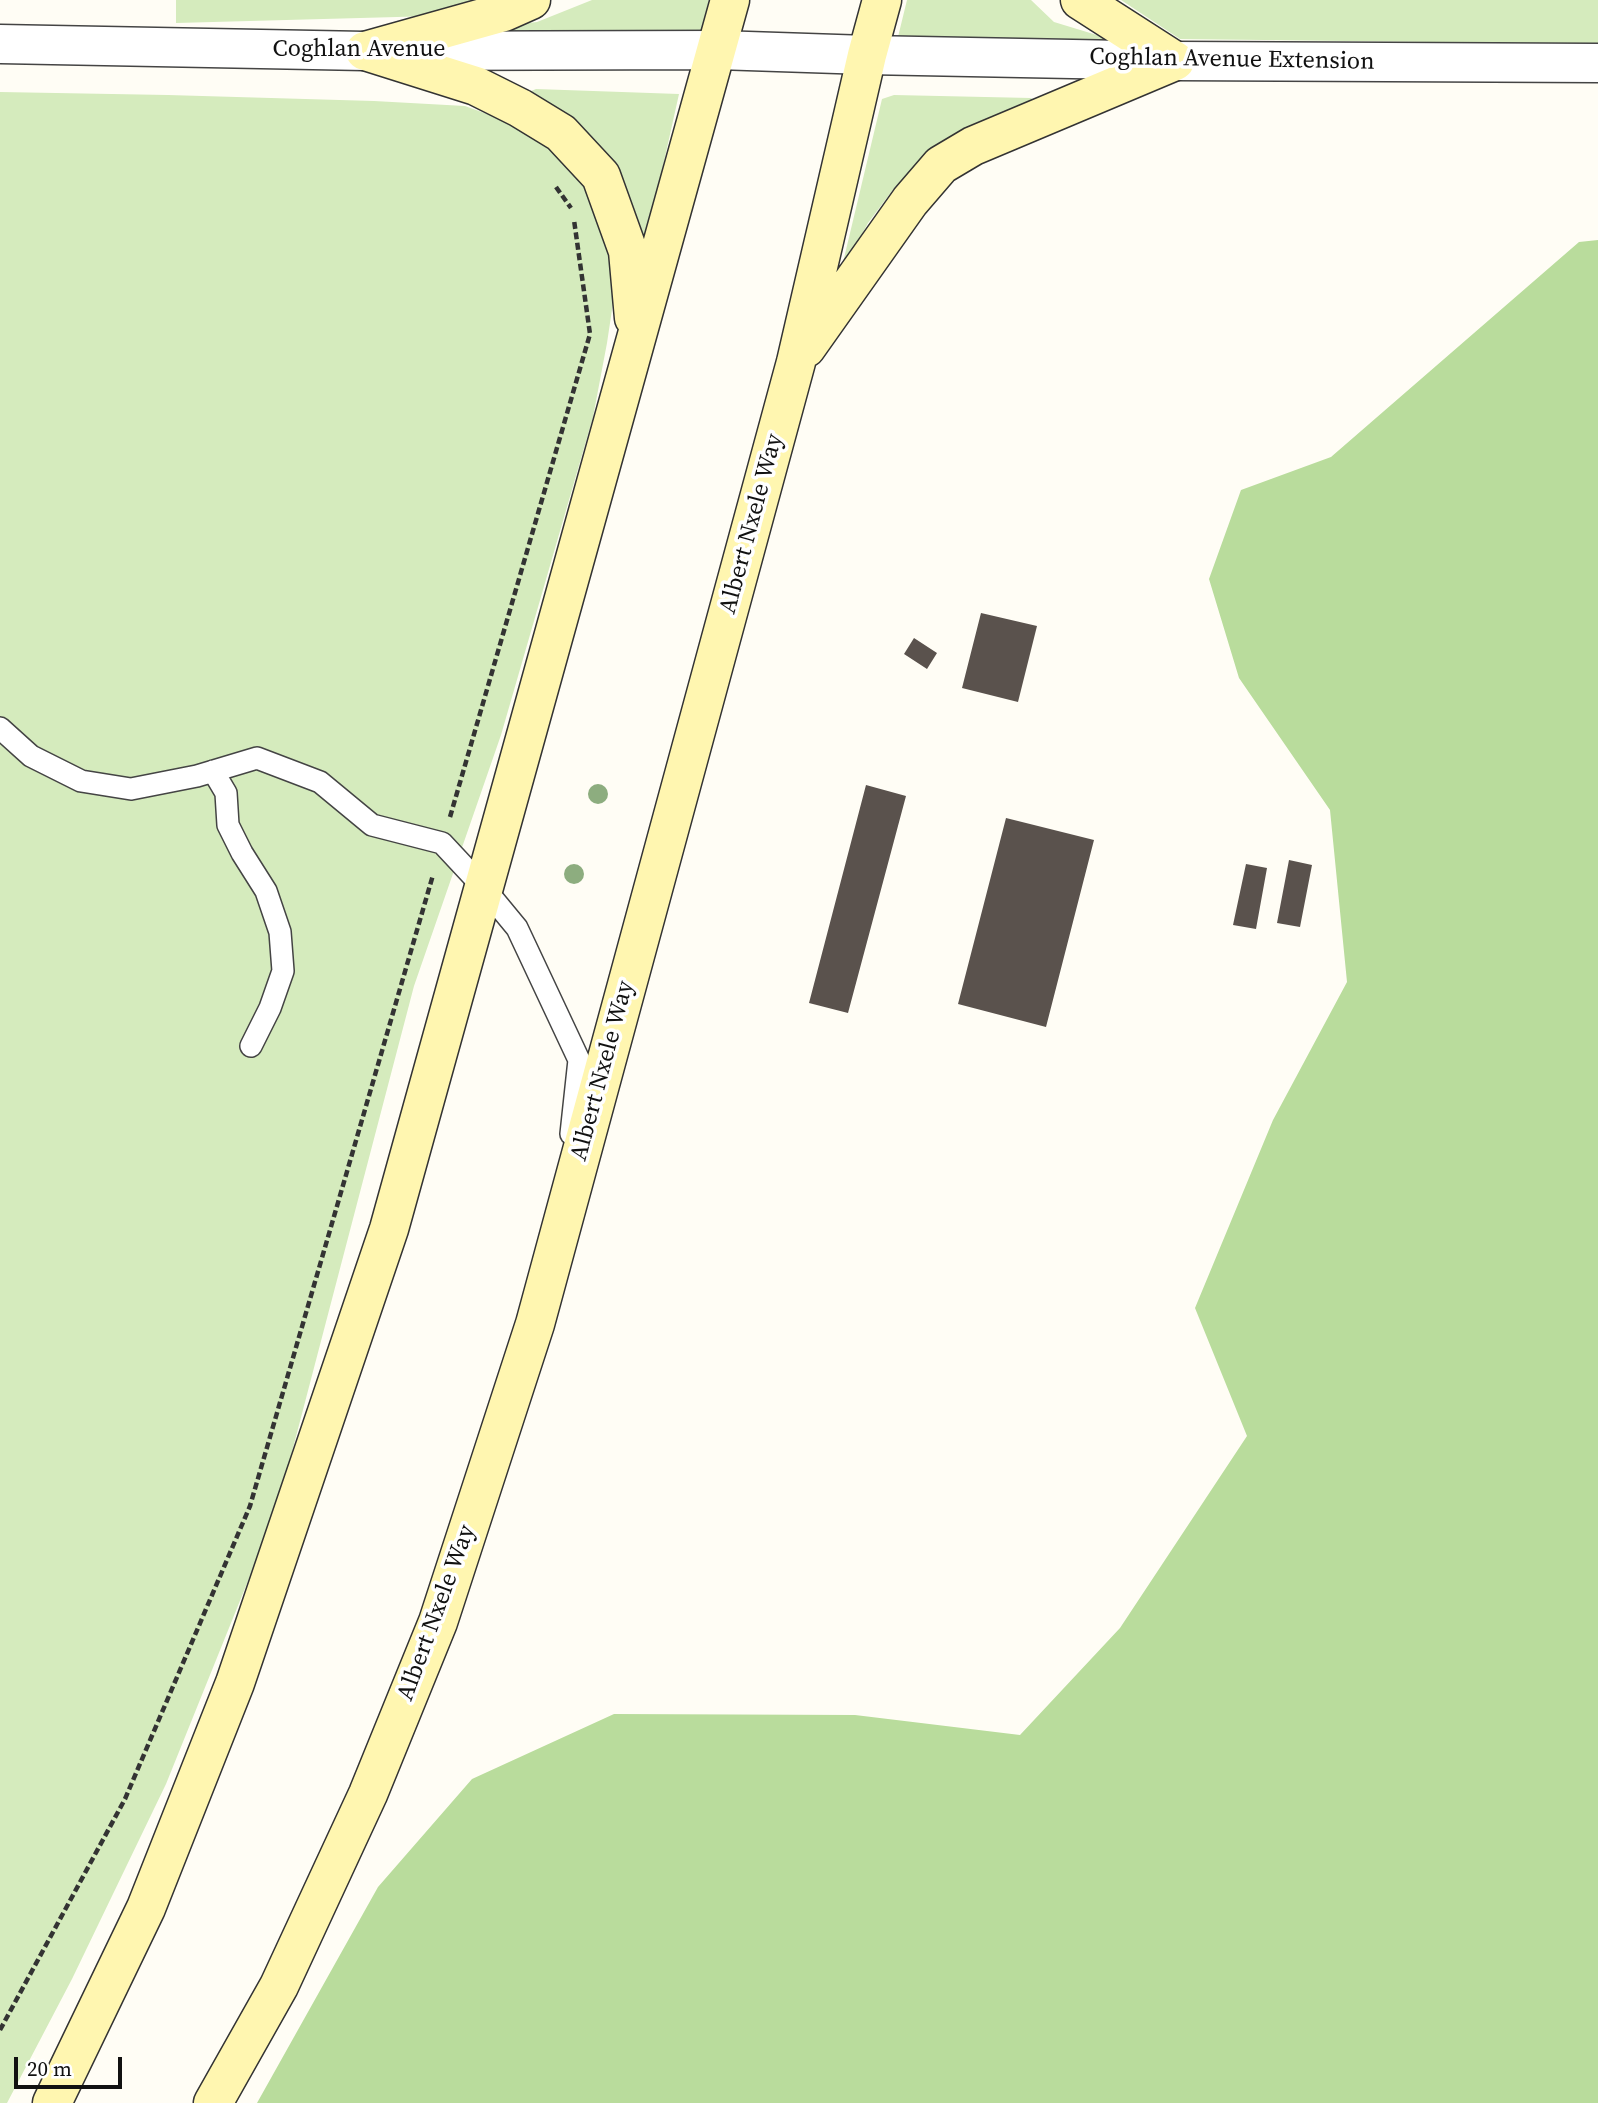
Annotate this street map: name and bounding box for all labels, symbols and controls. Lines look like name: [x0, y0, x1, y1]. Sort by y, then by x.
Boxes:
street label: Coghlan Avenue: [273, 36, 445, 64]
street label: Coghlan Avenue Extension: [1089, 43, 1375, 77]
street label: Albert Nxele Way: [714, 431, 790, 617]
street label: Albert Nxele Way: [565, 978, 641, 1164]
street label: Albert Nxele Way: [392, 1521, 482, 1705]
scale bar: [18, 2044, 126, 2088]
text: 20 m: [27, 2054, 72, 2083]

